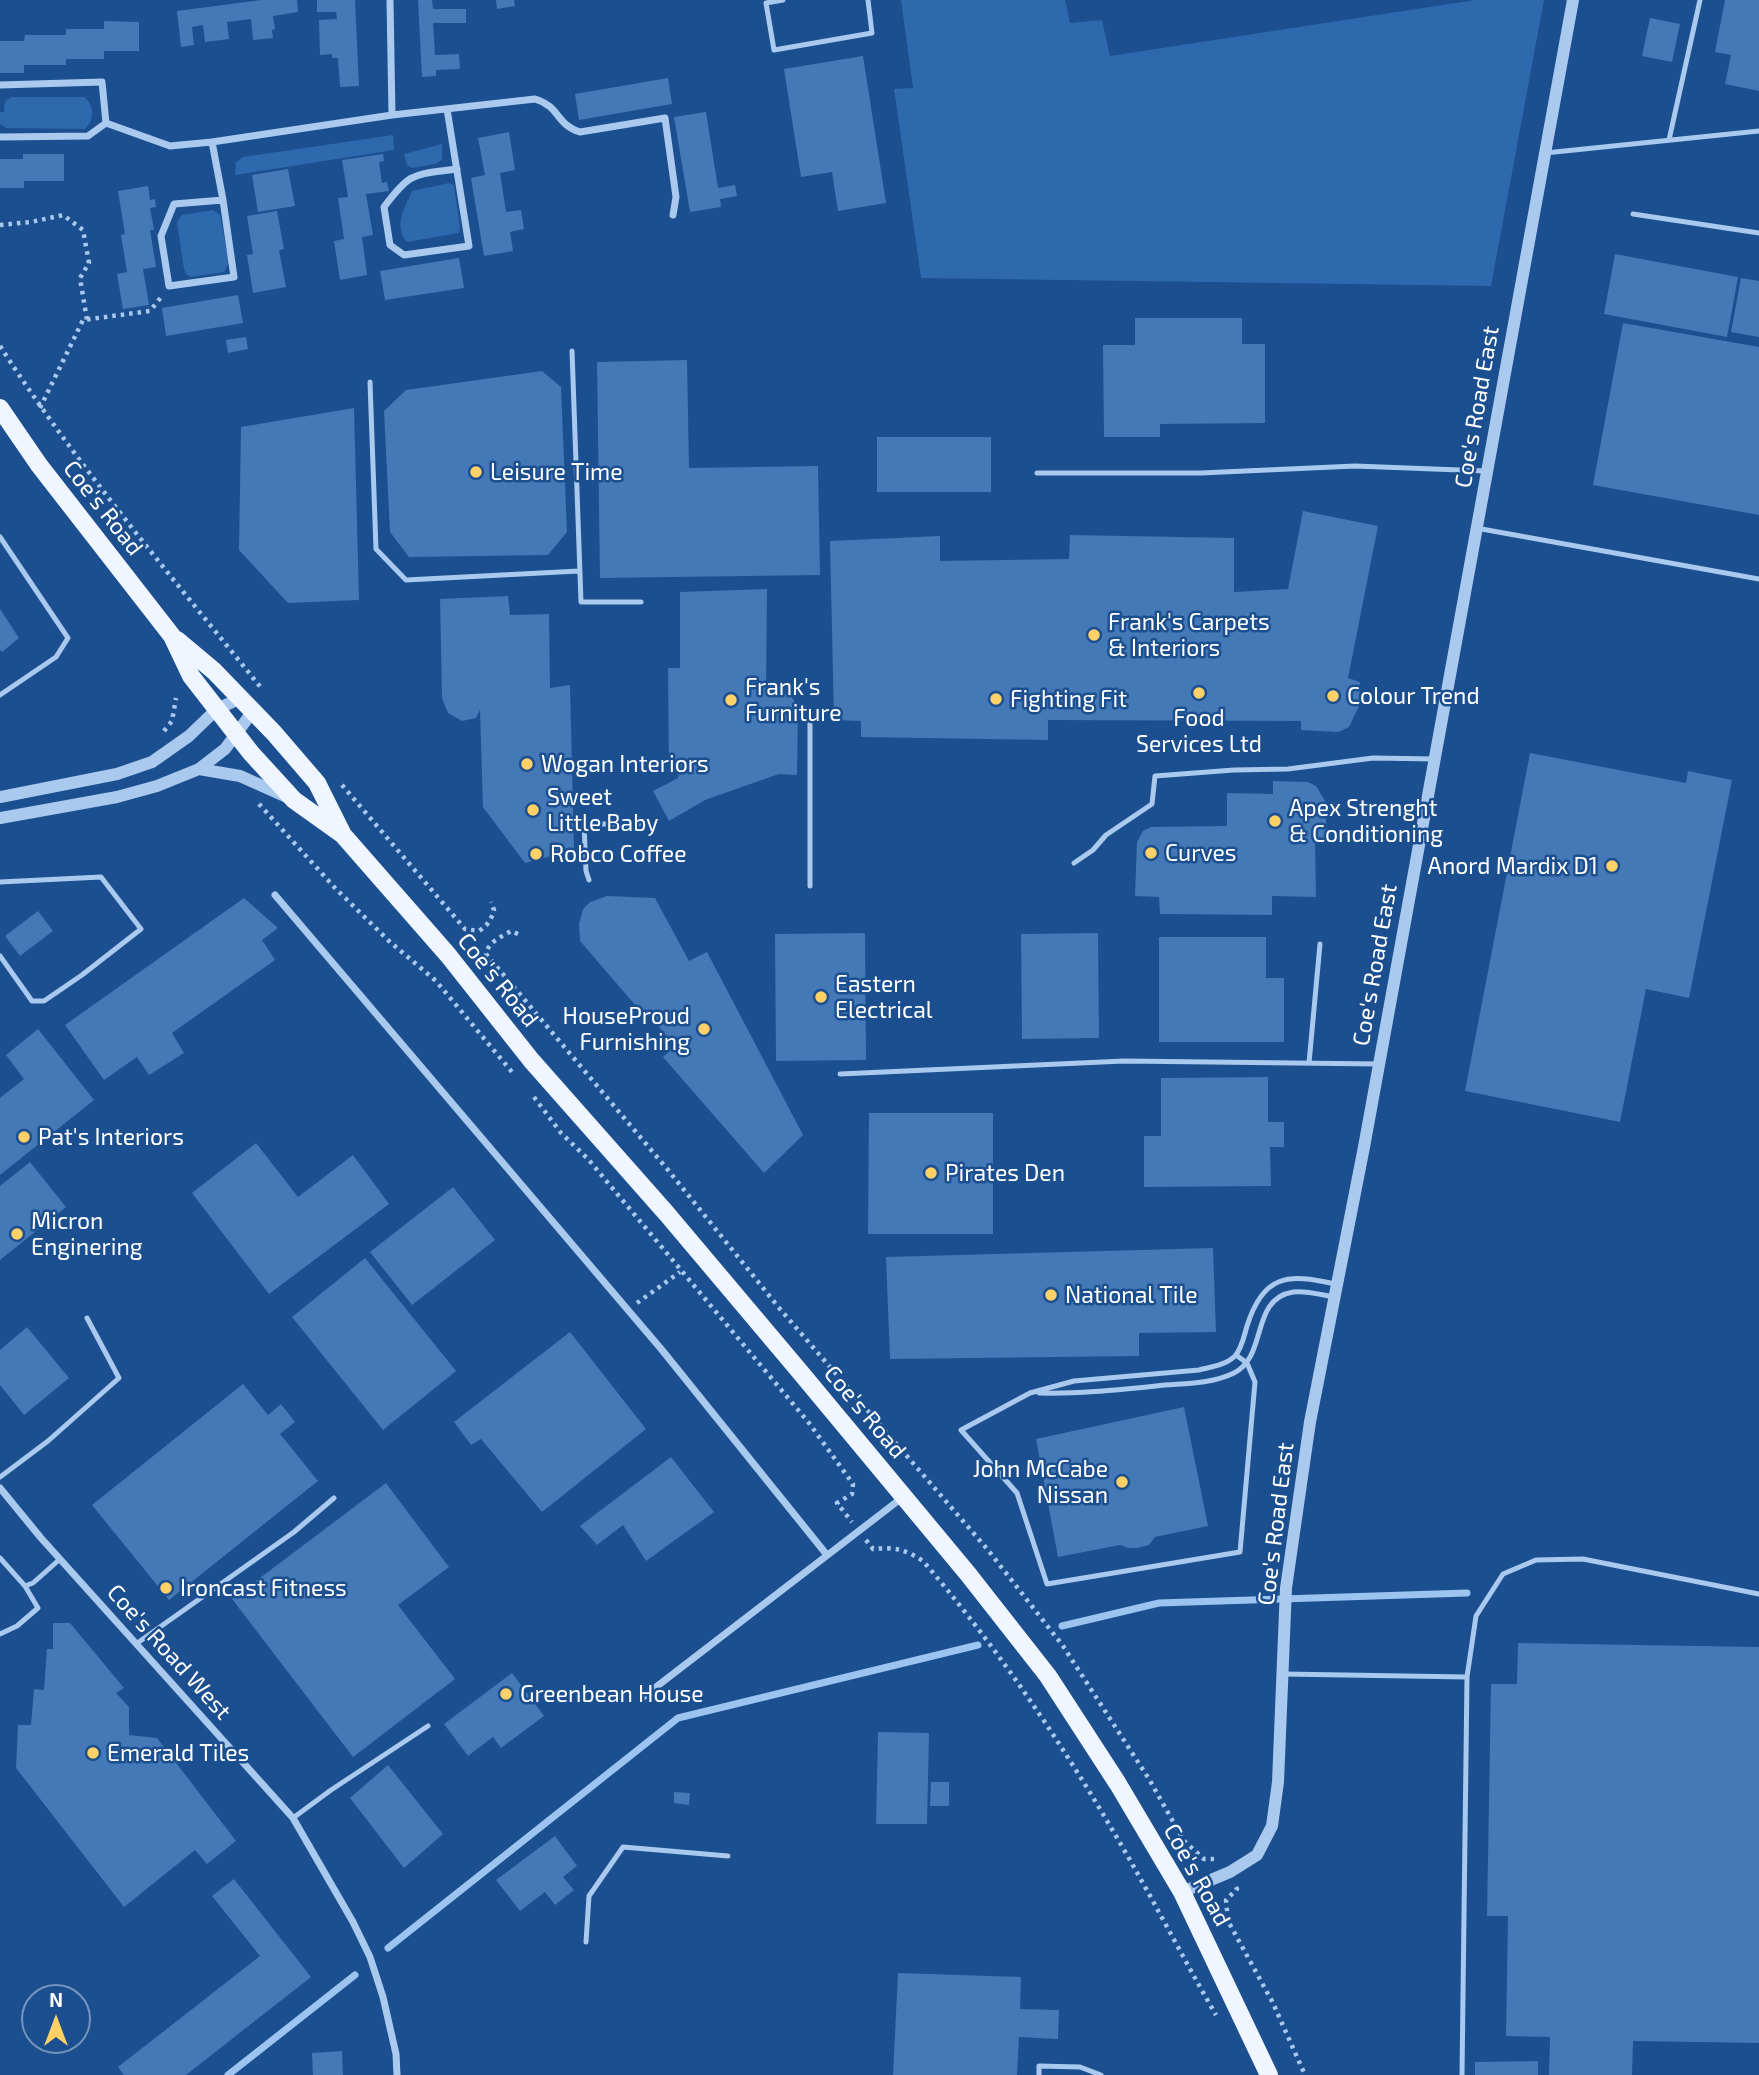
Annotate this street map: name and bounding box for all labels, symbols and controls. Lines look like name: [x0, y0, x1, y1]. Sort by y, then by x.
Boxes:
street label: Coe's Road East: [1449, 324, 1505, 490]
street label: Coe's Road: [57, 455, 149, 561]
place label: Leisure Time: [490, 458, 623, 486]
marker: Leisure Time: [468, 464, 484, 480]
place label: Frank's Carpets & Interiors: [1108, 608, 1270, 662]
marker: Frank's Carpets & Interiors: [1086, 627, 1102, 643]
place label: Frank's Furniture: [745, 673, 842, 727]
place label: Colour Trend: [1347, 682, 1480, 710]
place label: Fighting Fit: [1010, 685, 1127, 713]
marker: Food Services Ltd: [1191, 685, 1207, 701]
marker: Colour Trend: [1325, 688, 1341, 704]
marker: Fighting Fit: [988, 691, 1004, 707]
marker: Frank's Furniture: [723, 692, 739, 708]
place label: Food Services Ltd: [1136, 704, 1262, 758]
place label: Wogan Interiors: [541, 750, 709, 778]
marker: Wogan Interiors: [519, 756, 535, 772]
place label: Sweet Little Baby: [547, 783, 658, 837]
place label: Apex Strenght & Conditioning: [1289, 794, 1443, 848]
marker: Sweet Little Baby: [525, 802, 541, 818]
marker: Apex Strenght & Conditioning: [1267, 813, 1283, 829]
place label: Curves: [1165, 839, 1237, 867]
place label: Robco Coffee: [550, 840, 687, 868]
marker: Curves: [1143, 845, 1159, 861]
marker: Robco Coffee: [528, 846, 544, 862]
place label: Anord Mardix D1: [1428, 852, 1598, 880]
marker: Anord Mardix D1: [1604, 858, 1620, 874]
street label: Coe's Road East: [1347, 882, 1403, 1048]
street label: Coe's Road: [452, 927, 544, 1033]
place label: Eastern Electrical: [835, 970, 933, 1024]
marker: Eastern Electrical: [813, 989, 829, 1005]
place label: HouseProud Furnishing: [563, 1002, 690, 1056]
marker: HouseProud Furnishing: [696, 1021, 712, 1037]
place label: Pat's Interiors: [38, 1123, 184, 1151]
marker: Pat's Interiors: [16, 1129, 32, 1145]
place label: Pirates Den: [945, 1159, 1065, 1187]
marker: Pirates Den: [923, 1165, 939, 1181]
place label: Micron Enginering: [31, 1207, 143, 1261]
marker: Micron Enginering: [9, 1226, 25, 1242]
place label: National Tile: [1065, 1281, 1198, 1309]
marker: National Tile: [1043, 1287, 1059, 1303]
street label: Coe's Road: [818, 1360, 912, 1464]
street label: Coe's Road East: [1252, 1441, 1300, 1607]
place label: John McCabe Nissan: [973, 1455, 1108, 1509]
marker: John McCabe Nissan: [1114, 1474, 1130, 1490]
place label: Ironcast Fitness: [180, 1574, 347, 1602]
street label: Coe's Road West: [101, 1579, 237, 1725]
marker: Ironcast Fitness: [158, 1580, 174, 1596]
place label: Greenbean House: [520, 1680, 704, 1708]
marker: Greenbean House: [498, 1686, 514, 1702]
place label: Emerald Tiles: [107, 1739, 249, 1767]
marker: Emerald Tiles: [85, 1745, 101, 1761]
street label: Coe's Road: [1158, 1819, 1236, 1931]
north arrow: [21, 1984, 91, 2054]
text: N: [49, 1988, 63, 2011]

